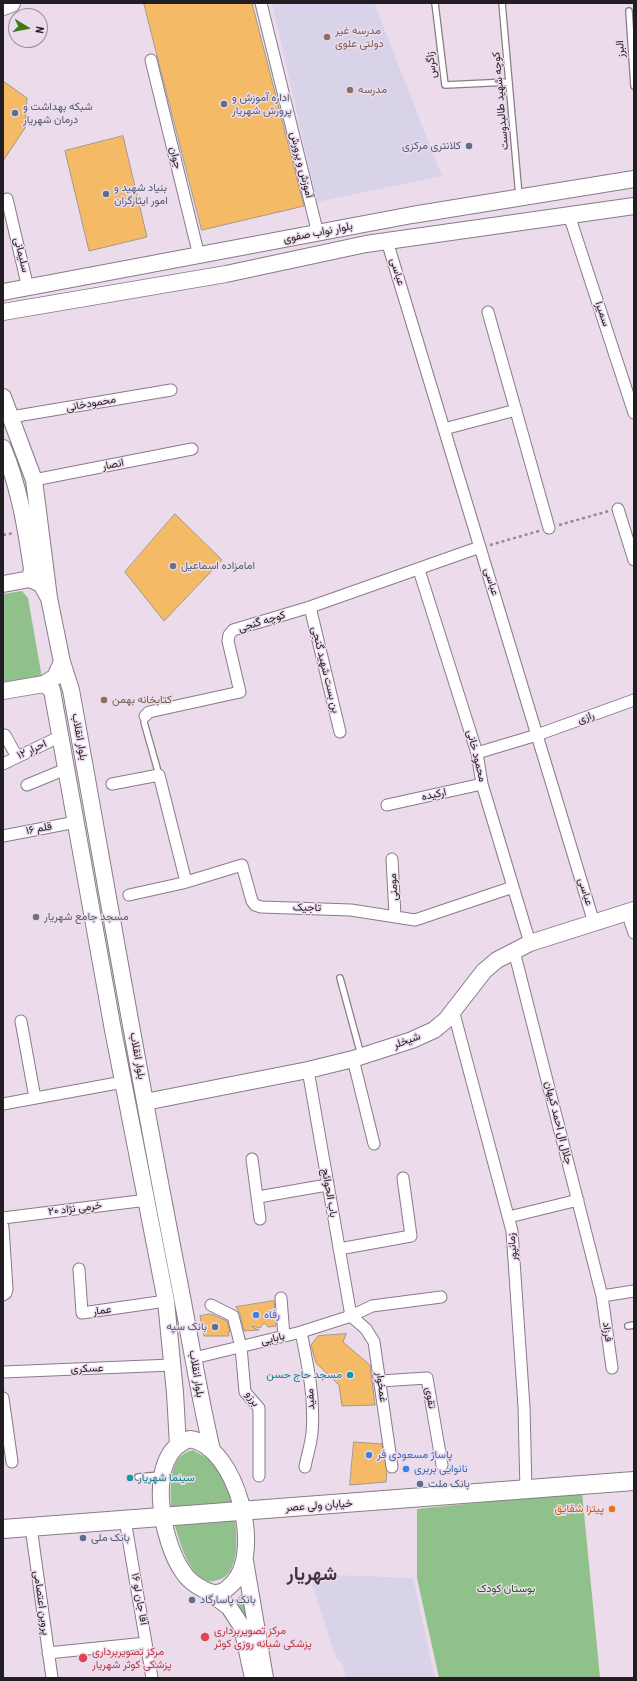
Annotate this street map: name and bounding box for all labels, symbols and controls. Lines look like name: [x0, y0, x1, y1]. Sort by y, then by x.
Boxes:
north arrow: [8, 8, 48, 48]
place label: مدرسه غیر دولتی علوی: [335, 24, 384, 50]
text: N: [32, 26, 46, 34]
marker: مدرسه غیر دولتی علوی: [322, 32, 332, 42]
street label: البرز: [614, 40, 628, 58]
street label: زاگرس: [424, 51, 440, 79]
street label: کوچه شهید طالبدوست: [490, 51, 512, 151]
place label: مدرسه: [358, 83, 387, 97]
marker: مدرسه: [345, 85, 355, 95]
place label: اداره آموزش و پرورش شهریار: [232, 91, 292, 117]
marker: اداره آموزش و پرورش شهریار: [219, 99, 229, 109]
place label: شبکه بهداشت و درمان شهریار: [23, 100, 93, 126]
marker: شبکه بهداشت و درمان شهریار: [10, 108, 20, 118]
street label: آموزش و پرورش: [286, 130, 316, 200]
place label: کلانتری مرکزی: [402, 139, 461, 153]
marker: کلانتری مرکزی: [464, 141, 474, 151]
street label: جوان: [166, 146, 184, 170]
place label: بنیاد شهید و امور ایثارگران: [114, 181, 168, 207]
marker: بنیاد شهید و امور ایثارگران: [101, 189, 111, 199]
street label: بلوار نواب صفوی: [282, 220, 354, 246]
street label: سلیمانی: [10, 236, 32, 274]
street label: عباسی: [387, 257, 407, 287]
street label: سمیرا: [592, 300, 612, 328]
street label: محمودخانی: [65, 393, 117, 415]
street label: انصار: [101, 456, 125, 474]
place label: امامزاده اسماعیل: [181, 559, 255, 573]
marker: امامزاده اسماعیل: [168, 561, 178, 571]
street label: عباسی: [481, 567, 501, 597]
street label: کوچه گنجی: [237, 609, 287, 635]
street label: بن بست شهید گنجی: [308, 625, 342, 715]
place label: کتابخانه بهمن: [112, 693, 172, 707]
marker: کتابخانه بهمن: [99, 695, 109, 705]
street label: رازی: [576, 709, 596, 727]
street label: بلوار انقلاب: [68, 712, 90, 762]
street label: محمود خانی: [463, 729, 489, 783]
street label: احرار ۱۲: [15, 737, 49, 763]
street label: ارکیده: [420, 786, 448, 804]
street label: قلم ۱۶: [25, 820, 53, 838]
street label: مومنی: [387, 873, 401, 901]
street label: عباسی: [575, 877, 595, 907]
street label: تاجیک: [293, 901, 321, 915]
place label: مسجد جامع شهریار: [44, 910, 129, 924]
marker: مسجد جامع شهریار: [31, 912, 41, 922]
street label: شیخلر: [392, 1030, 422, 1052]
street label: بلوار انقلاب: [126, 1031, 148, 1081]
street label: جلال ال احمد کیهان: [541, 1080, 575, 1166]
street label: باب الحوائج: [318, 1167, 340, 1219]
street label: خرمی نژاد ۲۰: [47, 1199, 103, 1219]
street label: زمانپور: [505, 1232, 521, 1262]
street label: عمار: [92, 1303, 112, 1319]
place label: رفاه: [264, 1308, 280, 1322]
marker: رفاه: [251, 1310, 261, 1320]
place label: بانک سپه: [166, 1320, 207, 1334]
street label: فرزاد: [599, 1321, 615, 1343]
marker: بانک سپه: [210, 1322, 220, 1332]
street label: بابایی: [260, 1330, 286, 1348]
street label: بلوار انقلاب: [186, 1349, 206, 1399]
street label: عسکری: [70, 1362, 104, 1376]
place label: مسجد حاج حسن: [266, 1368, 342, 1382]
marker: مسجد حاج حسن: [345, 1370, 355, 1380]
street label: غمخوار: [372, 1371, 390, 1403]
street label: تقوی: [422, 1386, 438, 1410]
street label: مفید: [304, 1388, 318, 1410]
street label: برزو: [242, 1389, 262, 1409]
place label: پاساژ مسعودی فر: [377, 1448, 452, 1462]
marker: پاساژ مسعودی فر: [364, 1450, 374, 1460]
place label: نانوایی بربری: [414, 1462, 468, 1476]
marker: نانوایی بربری: [401, 1464, 411, 1474]
place label: سینما شهریار: [138, 1471, 195, 1485]
marker: سینما شهریار: [125, 1473, 135, 1483]
place label: بانک ملت: [428, 1477, 470, 1491]
marker: بانک ملت: [415, 1479, 425, 1489]
street label: خیابان ولی عصر: [285, 1497, 353, 1515]
place label: پیتزا شقایق: [554, 1502, 604, 1516]
marker: پیتزا شقایق: [607, 1504, 617, 1514]
place label: بانک ملی: [91, 1531, 130, 1545]
marker: بانک ملی: [78, 1533, 88, 1543]
district label: شهریار: [287, 1564, 337, 1586]
street label: پروین اعتصامی: [30, 1570, 52, 1636]
street label: آقا جان لو ۱۶: [128, 1572, 150, 1626]
park label: بوستان کودک: [477, 1582, 535, 1596]
place label: بانک پاسارگاد: [200, 1593, 256, 1607]
marker: بانک پاسارگاد: [187, 1595, 197, 1605]
place label: مرکز تصویربرداری پزشکی شبانه روزی کوثر: [214, 1624, 312, 1650]
marker: مرکز تصویربرداری پزشکی شبانه روزی کوثر: [199, 1631, 211, 1643]
place label: مرکز تصویربرداری پزشکی کوثر شهریار: [92, 1645, 172, 1671]
marker: مرکز تصویربرداری پزشکی کوثر شهریار: [77, 1652, 89, 1664]

